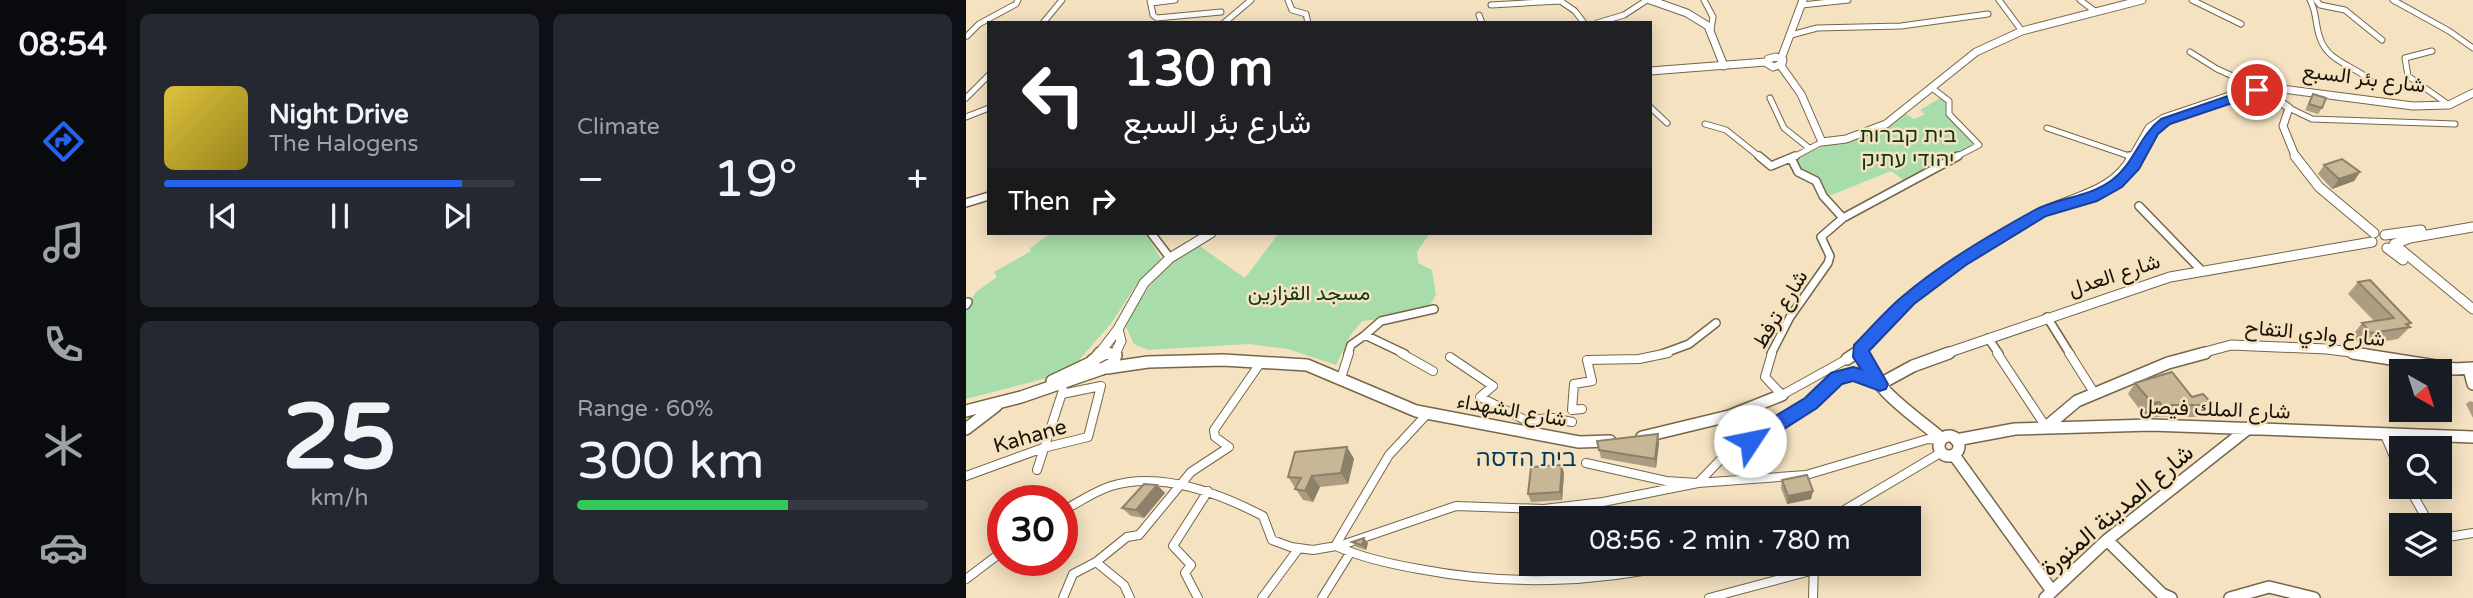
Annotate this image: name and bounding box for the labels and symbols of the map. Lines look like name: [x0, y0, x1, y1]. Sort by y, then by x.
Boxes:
street label: شارع بئر السبع: [2301, 59, 2427, 99]
pin: [2227, 60, 2287, 120]
park label: בית קברות יהודי עתיק: [1859, 123, 1957, 172]
street label: شارع العدل: [2065, 249, 2164, 303]
street label: شارع ترفط: [1747, 266, 1814, 353]
park label: مسجد القزازين: [1248, 281, 1370, 306]
street label: شارع وادي التفاح: [2243, 315, 2386, 356]
north arrow: [2389, 359, 2452, 422]
street label: شارع الشهداء: [1455, 389, 1569, 433]
street label: شارع الملك فيصل: [2139, 394, 2291, 426]
position arrow: [1713, 404, 1787, 478]
street label: Kahane: [991, 414, 1070, 459]
street label: شارع المدينة المنورة: [2035, 438, 2200, 583]
district label: בית הדסה: [1475, 445, 1577, 473]
speed limit sign: 30: [987, 485, 1078, 576]

